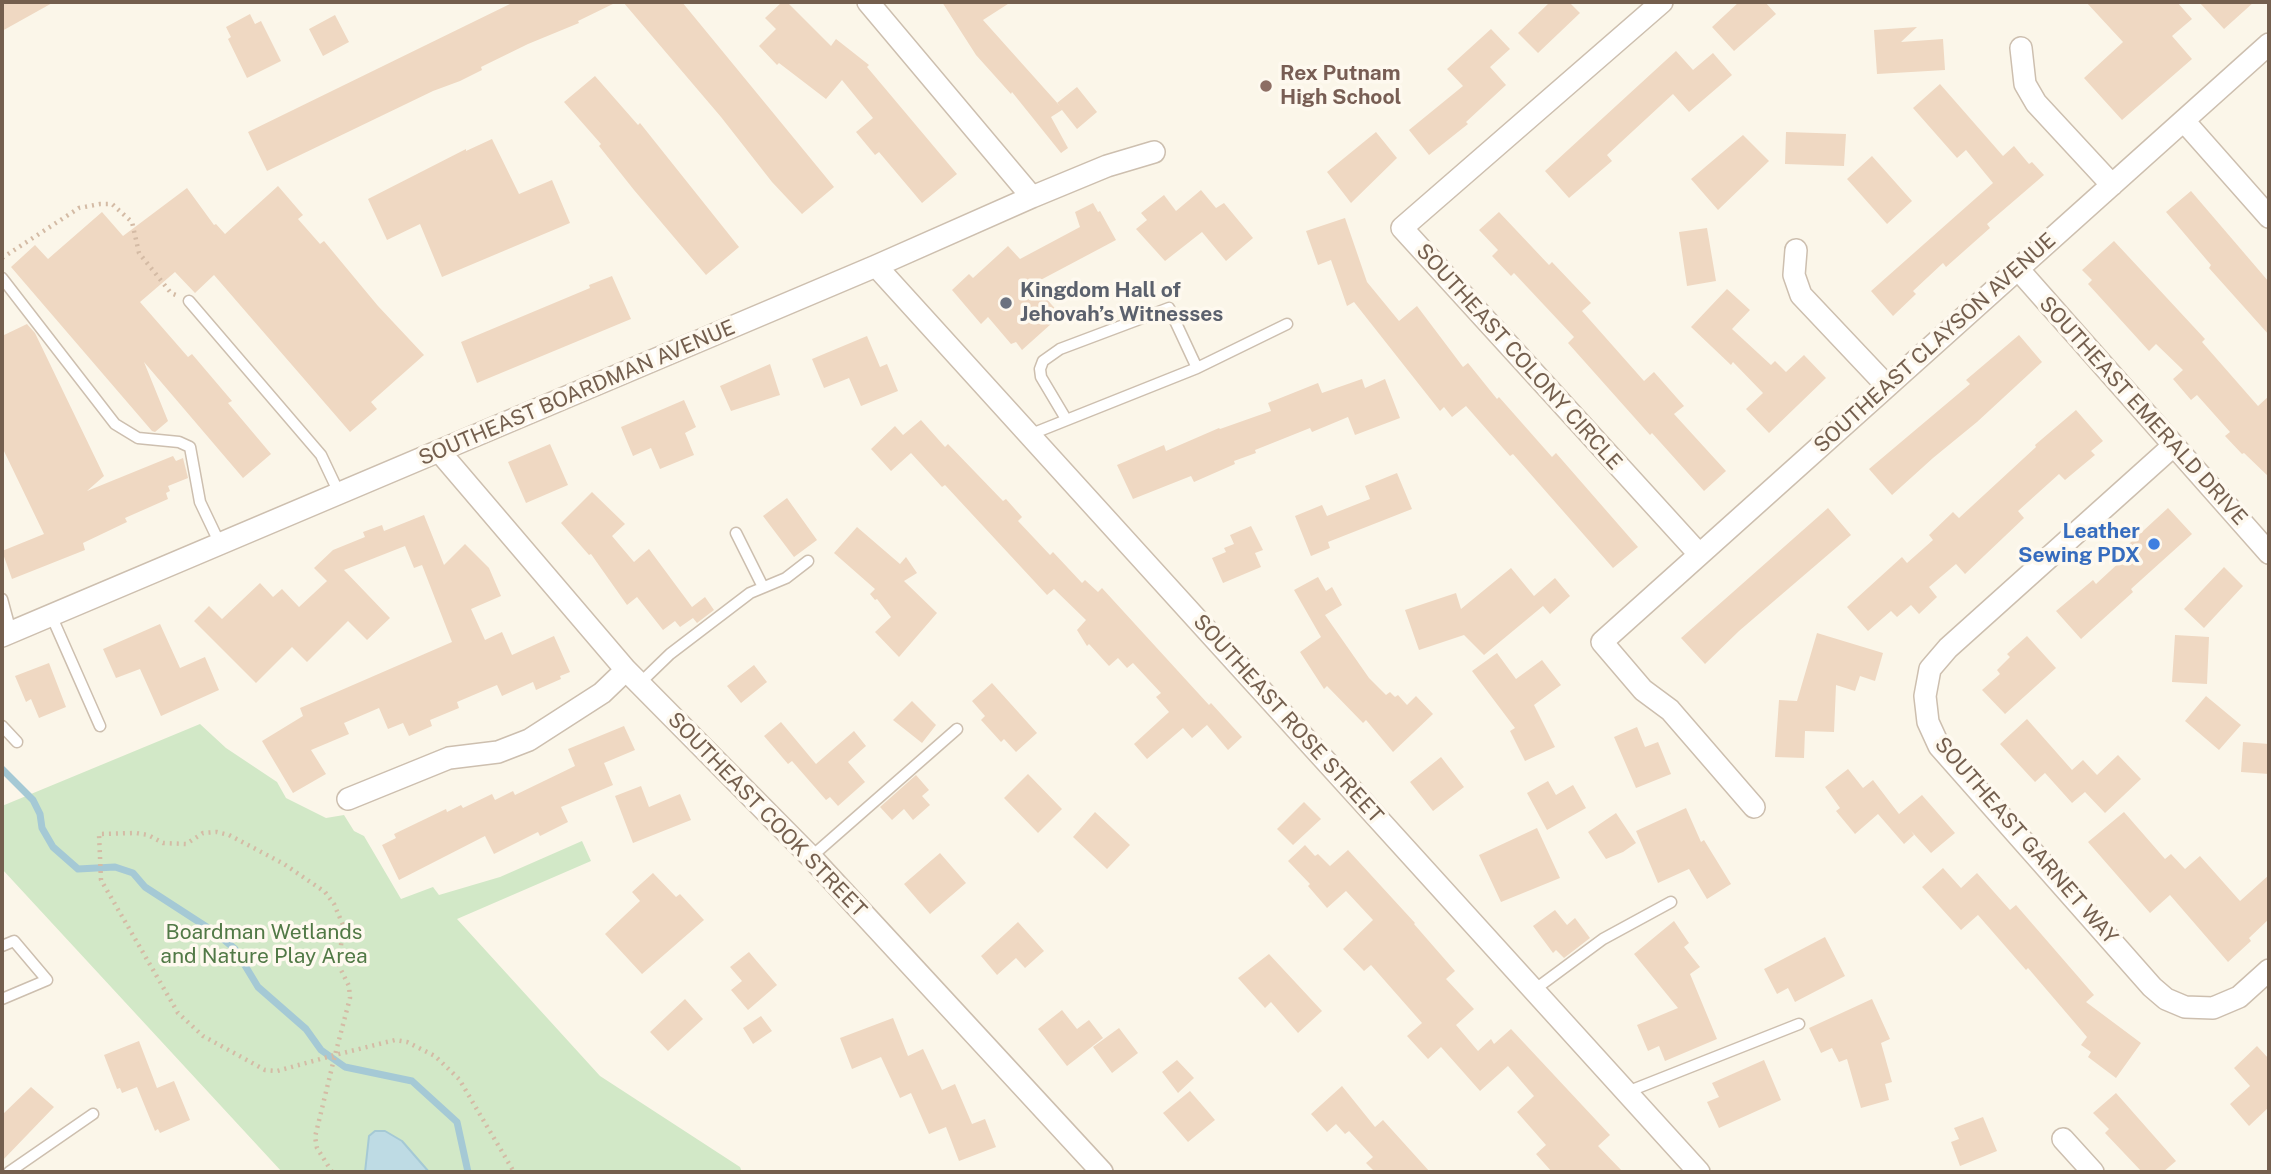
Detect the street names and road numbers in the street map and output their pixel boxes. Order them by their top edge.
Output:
street label: SOUTHEAST CLAYSON AVENUE [1809,228,2061,458]
street label: SOUTHEAST COLONY CIRCLE [1411,239,1627,475]
street label: SOUTHEAST EMERALD DRIVE [2034,292,2252,530]
street label: SOUTHEAST BOARDMAN AVENUE [415,315,739,471]
street label: SOUTHEAST ROSE STREET [1188,610,1388,828]
street label: SOUTHEAST COOK STREET [662,707,872,923]
street label: SOUTHEAST GARNET WAY [1929,732,2123,950]

